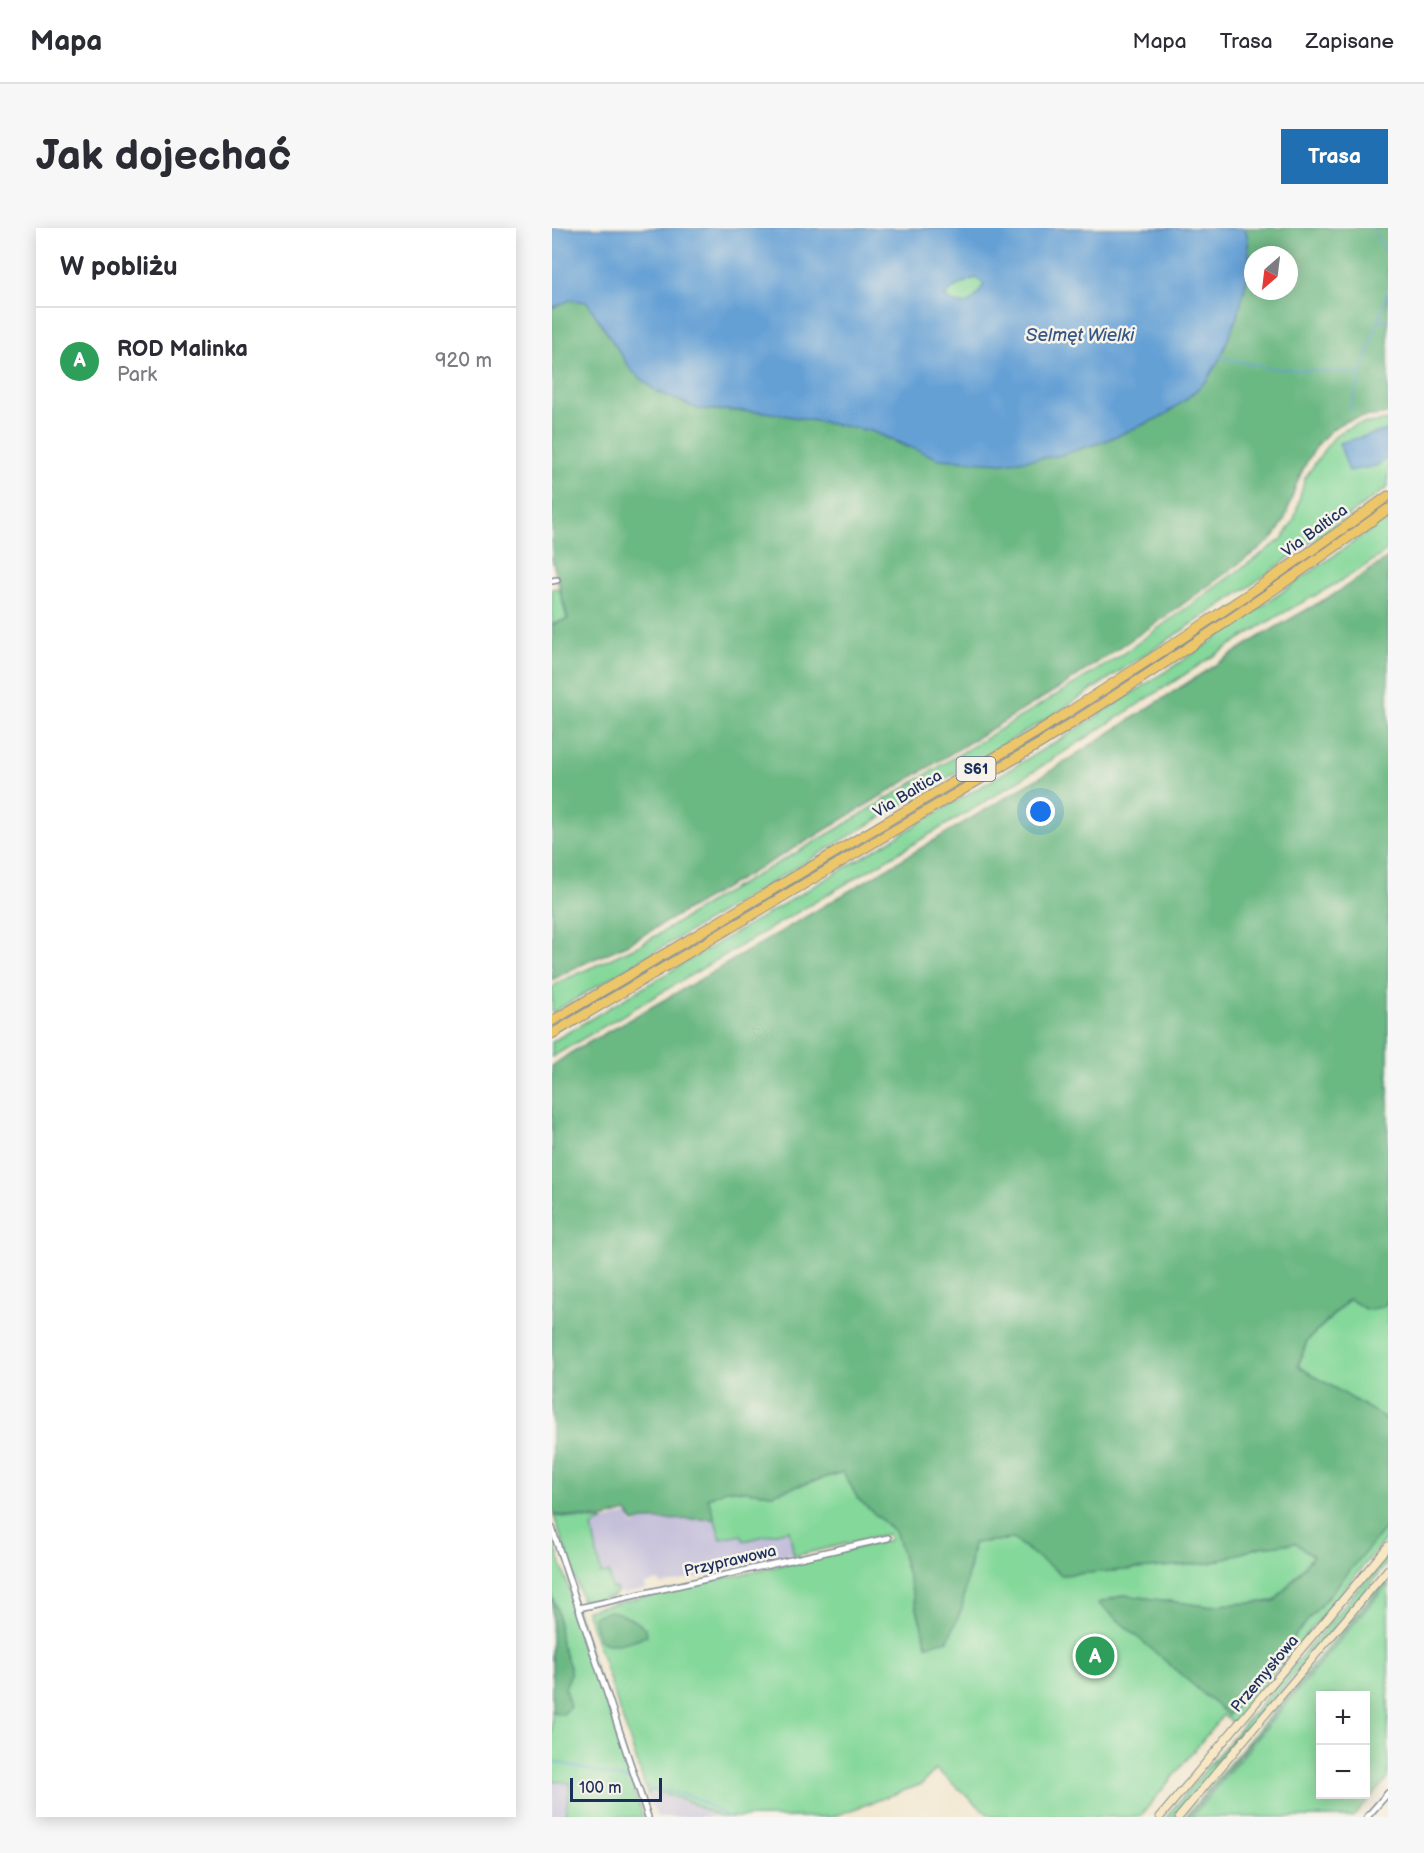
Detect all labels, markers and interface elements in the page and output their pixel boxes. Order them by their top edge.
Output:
text: Mapa [30,25,102,58]
text: Mapa [1133,29,1187,54]
text: Trasa [1220,29,1273,54]
text: Zapisane [1306,29,1394,54]
button: Trasa [1281,129,1388,184]
text: Jak dojechać [36,131,291,182]
north arrow [1244,246,1298,300]
text: W pobliżu [60,252,178,283]
water label: Selmęt Wielki [1026,325,1135,346]
text: ROD Malinka [117,336,248,363]
text: A [73,349,86,373]
text: 920 m [435,349,492,373]
text: Park [117,363,157,387]
street label: Via Baltica [1278,501,1352,561]
road number: S61 [956,757,996,781]
street label: Via Baltica [870,766,946,822]
your location [1026,797,1055,826]
street label: Przyprawowa [682,1542,778,1581]
street label: Przemysłowa [1227,1632,1303,1716]
pin: A [1076,1634,1114,1678]
map controls [1316,1691,1370,1799]
button: + [1316,1691,1370,1745]
button: − [1316,1745,1370,1799]
scale bar [570,1775,662,1802]
text: 100 m [579,1779,622,1798]

